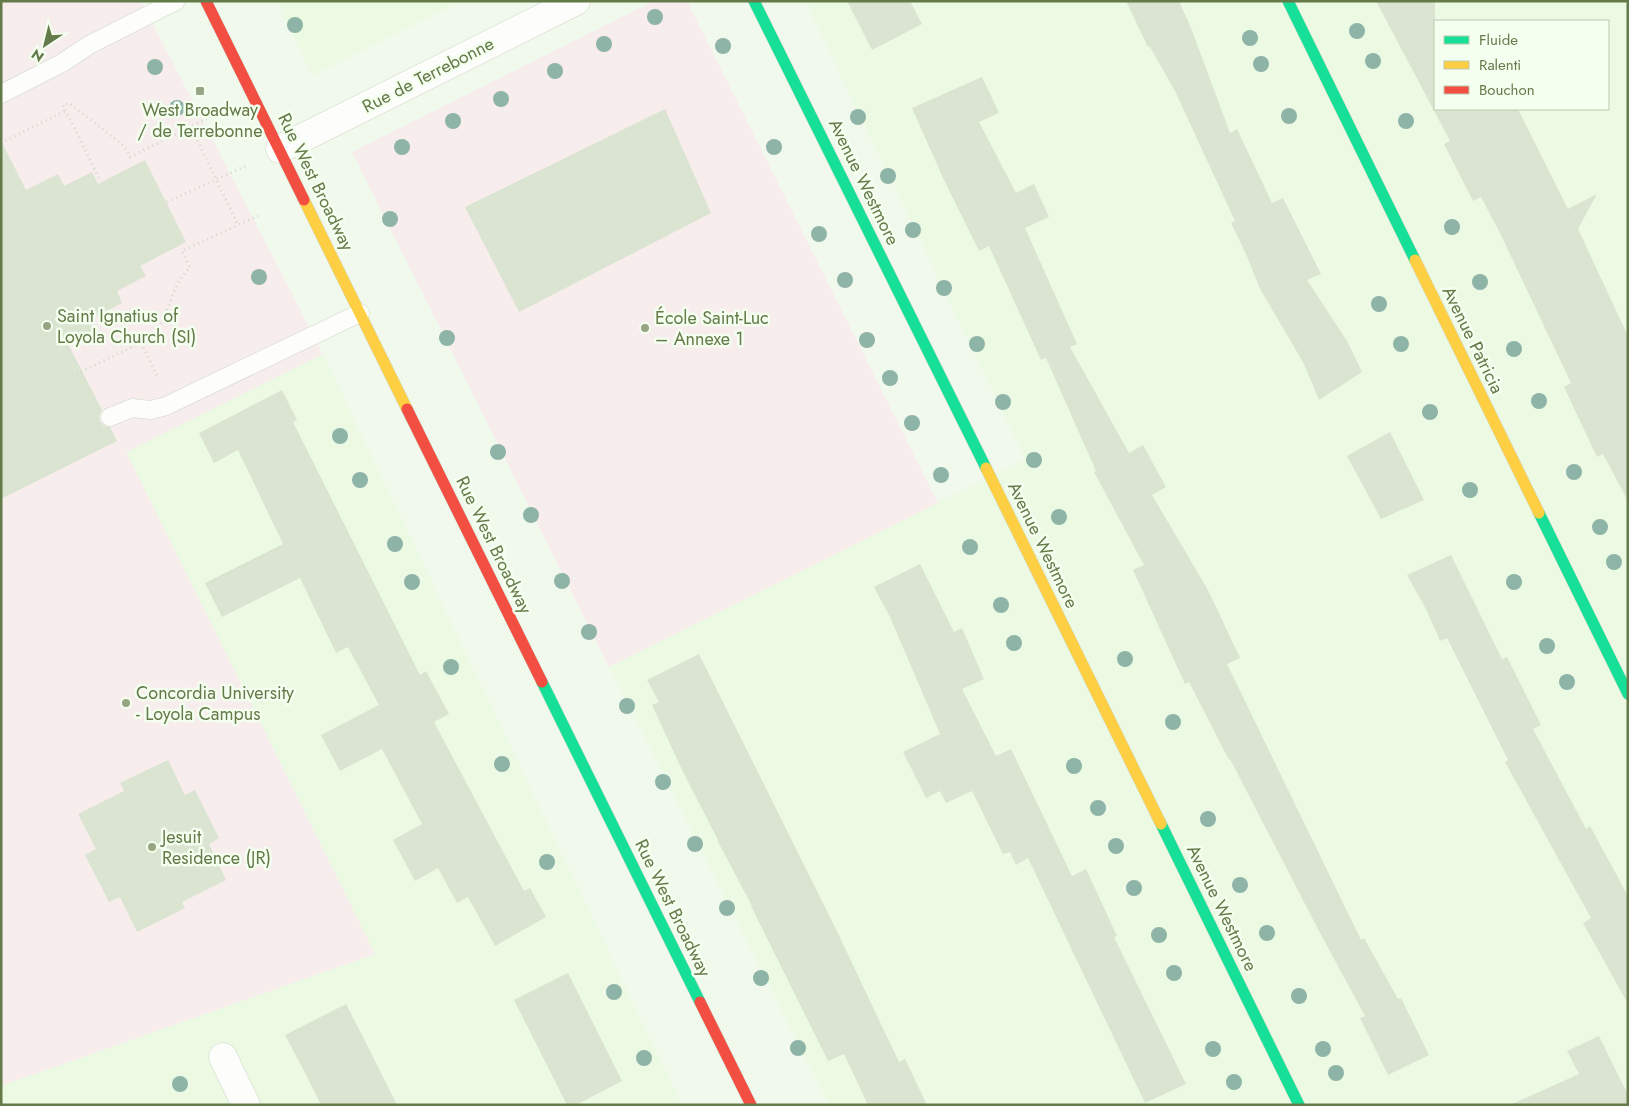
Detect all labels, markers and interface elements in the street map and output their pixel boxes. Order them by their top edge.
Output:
north arrow [20,20,70,70]
legend [1434,20,1609,110]
text: Fluide [1479,29,1518,51]
street label: Rue de Terrebonne [358,31,498,119]
text: N [27,44,48,67]
text: Ralenti [1479,54,1521,76]
text: Bouchon [1479,79,1535,101]
marker: West Broadway / de Terrebonne [194,85,206,97]
place label: West Broadway / de Terrebonne [137,97,263,144]
street label: Rue West Broadway [271,109,361,255]
street label: Avenue Westmore [822,114,906,250]
street label: Avenue Patricia [1436,282,1510,398]
place label: Saint Ignatius of Loyola Church (SI) [57,303,196,350]
place label: École Saint-Luc – Annexe 1 [655,305,769,352]
marker: Saint Ignatius of Loyola Church (SI) [41,320,53,332]
marker: École Saint-Luc – Annexe 1 [639,322,651,334]
street label: Rue West Broadway [449,472,539,618]
street label: Avenue Westmore [1001,477,1085,613]
place label: Concordia University - Loyola Campus [136,680,294,727]
marker: Concordia University - Loyola Campus [120,697,132,709]
place label: Jesuit Residence (JR) [160,824,271,871]
street label: Rue West Broadway [628,835,718,981]
street label: Avenue Westmore [1180,840,1264,976]
marker: Jesuit Residence (JR) [146,841,158,853]

